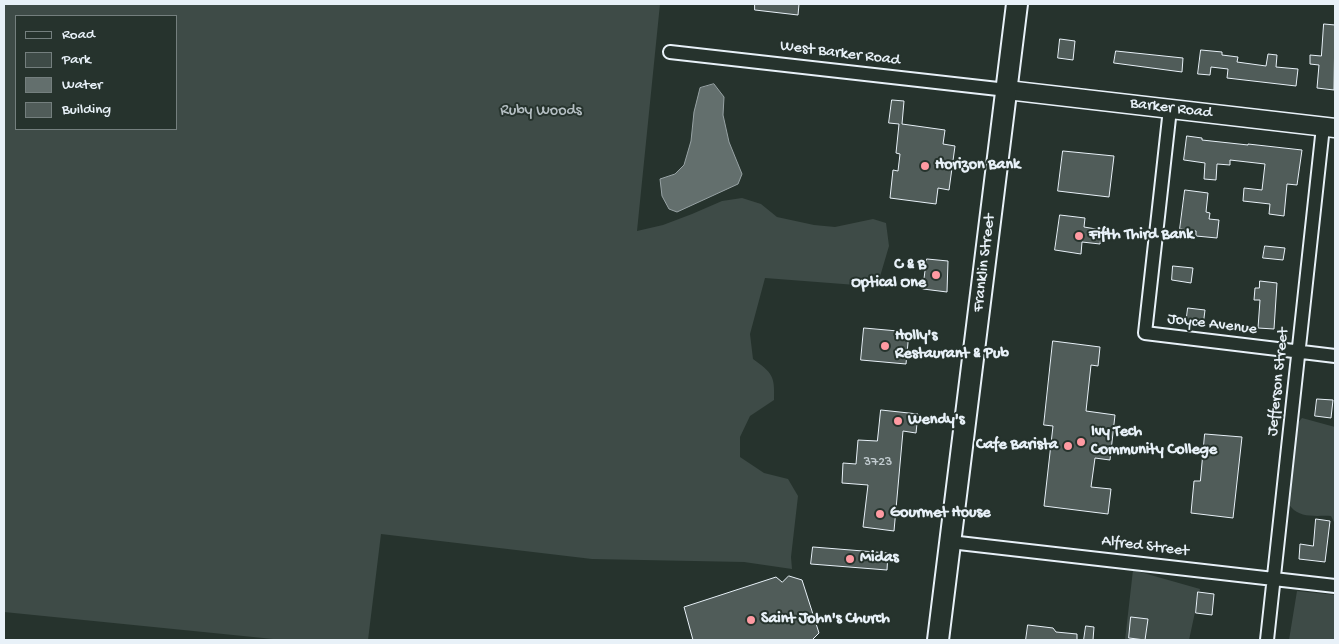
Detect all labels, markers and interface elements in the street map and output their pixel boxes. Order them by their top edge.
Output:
legend [15,15,178,130]
text: Road [62,26,95,44]
street label: West Barker Road [779,37,901,71]
text: Park [62,51,91,69]
text: Water [62,76,102,94]
street label: Barker Road [1129,94,1213,124]
text: Building [62,101,111,119]
park label: Ruby Woods [500,102,582,122]
place label: Horizon Bank [935,156,1020,176]
marker: Horizon Bank [919,160,931,172]
street label: Franklin Street [969,213,1001,313]
place label: Fifth Third Bank [1089,226,1193,246]
marker: Fifth Third Bank [1073,230,1085,242]
place label: C & B Optical One [851,256,926,294]
marker: C & B Optical One [930,269,942,281]
street label: Joyce Avenue [1166,310,1258,340]
place label: Holly's Restaurant & Pub [895,327,1009,365]
street label: Jefferson Street [1264,327,1294,437]
marker: Holly's Restaurant & Pub [879,340,891,352]
place label: Wendy's [908,411,965,431]
marker: Wendy's [892,415,904,427]
place label: Ivy Tech Community College [1091,423,1217,461]
place label: Cafe Barista [976,436,1058,456]
marker: Ivy Tech Community College [1075,436,1087,448]
marker: Cafe Barista [1062,440,1074,452]
house number: 3723 [864,455,892,471]
place label: Gourmet House [890,504,991,524]
marker: Gourmet House [874,508,886,520]
street label: Alfred Street [1100,532,1190,562]
place label: Midas [860,549,899,569]
marker: Midas [844,553,856,565]
place label: Saint John's Church [761,610,890,630]
marker: Saint John's Church [745,614,757,626]

